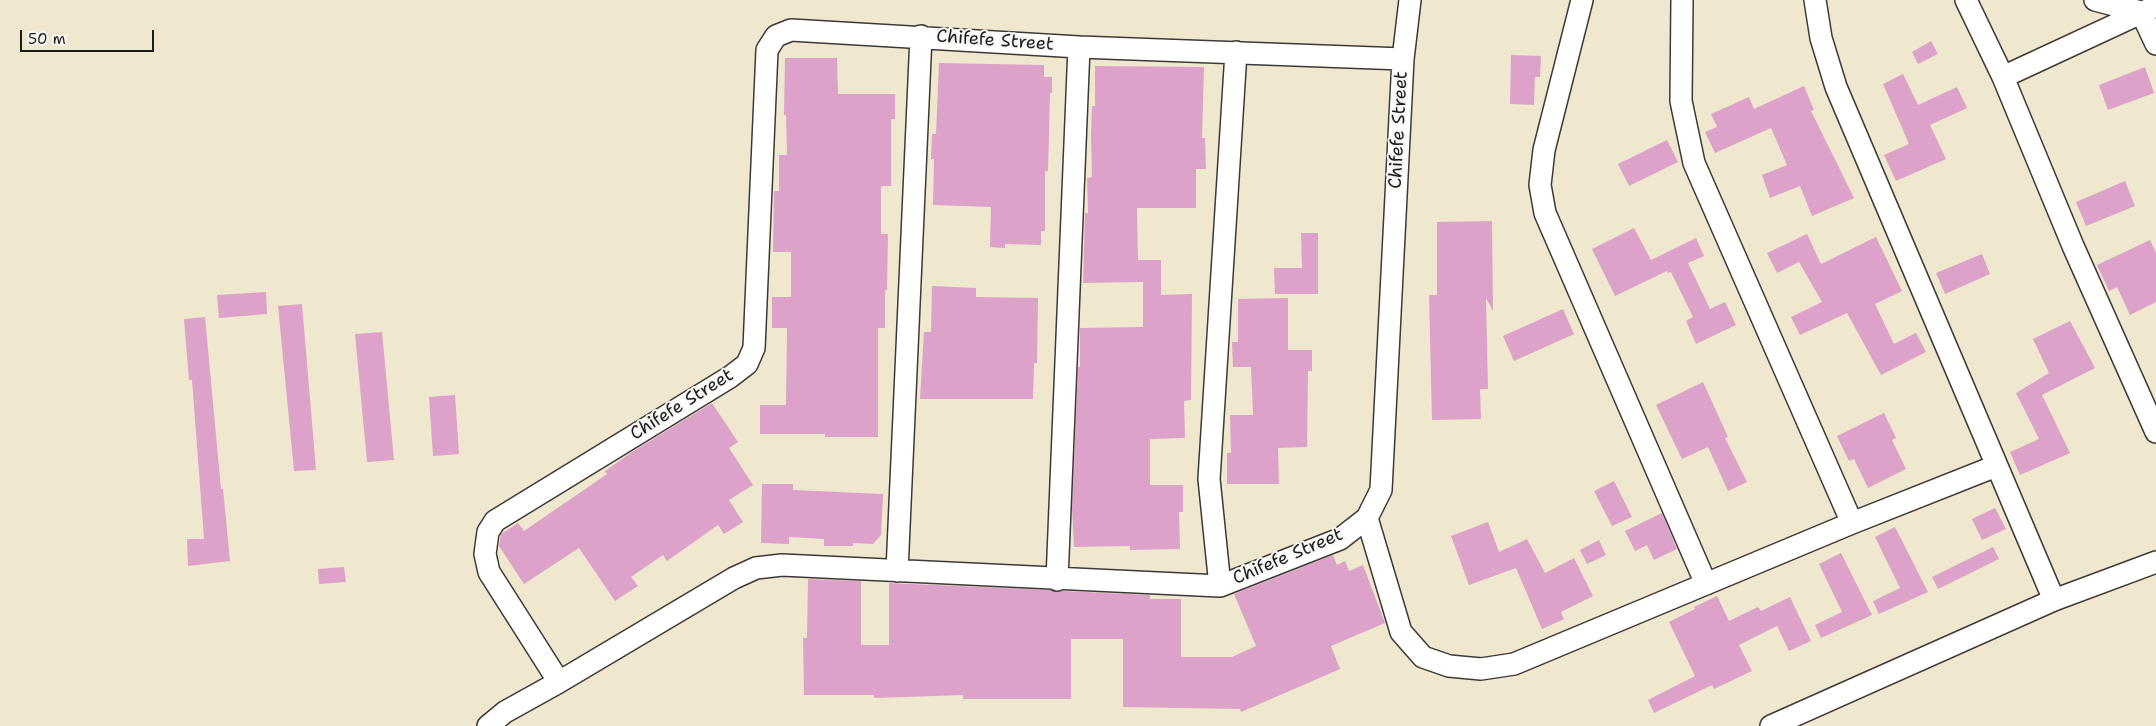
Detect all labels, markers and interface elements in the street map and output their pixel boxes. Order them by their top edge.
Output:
scale bar [22,20,156,52]
street label: Chifefe Street [936,26,1054,56]
text: 50 m [28,29,66,49]
street label: Chifefe Street [1385,71,1413,189]
street label: Chifefe Street [626,365,738,445]
street label: Chifefe Street [1230,524,1346,590]

